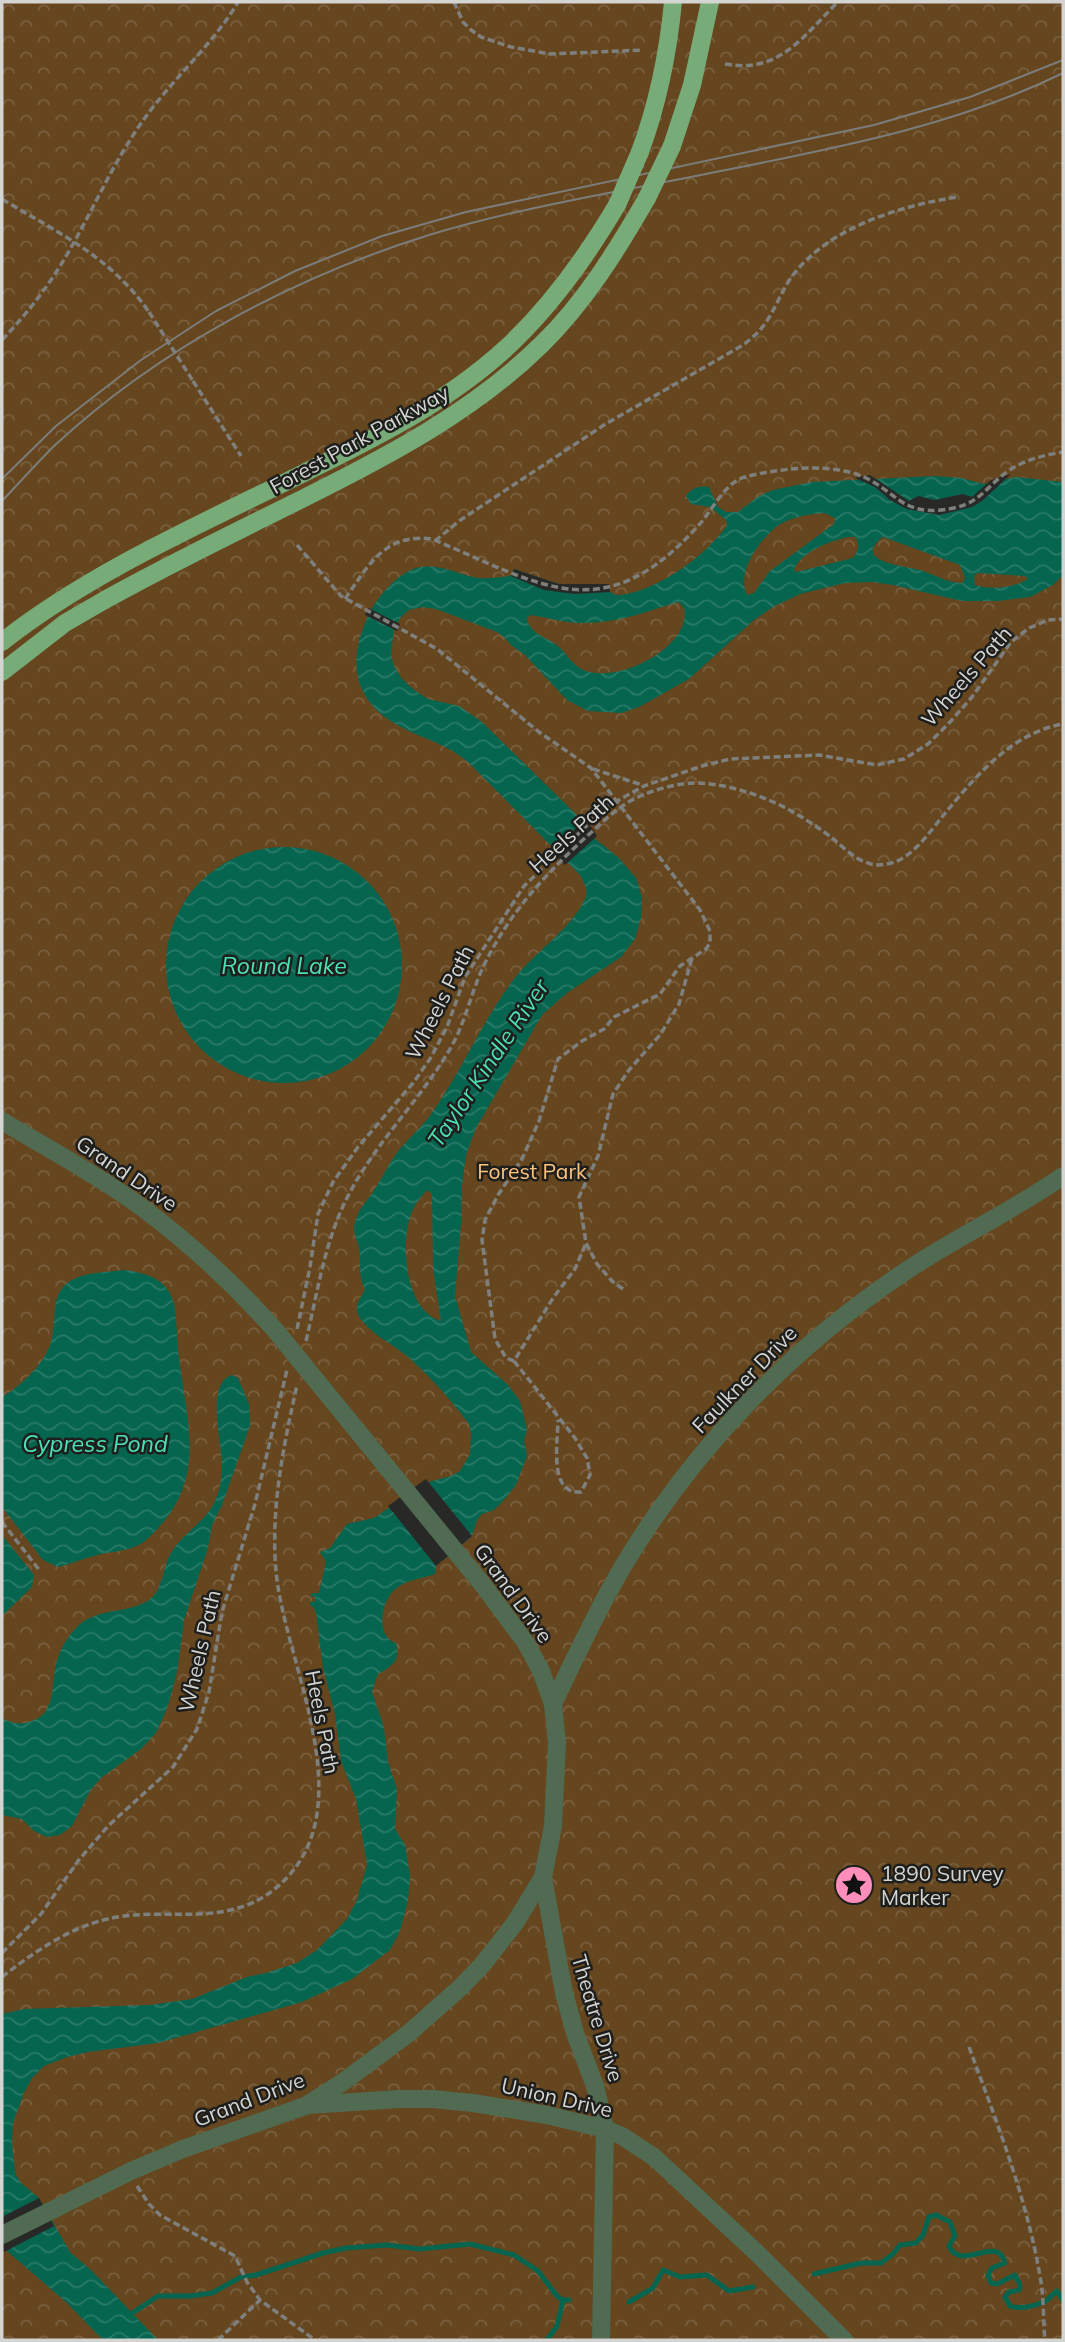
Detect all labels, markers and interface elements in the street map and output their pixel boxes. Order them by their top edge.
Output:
street label: Forest Park Parkway [265,379,453,499]
street label: Wheels Path [915,620,1017,732]
street label: Heels Path [523,788,619,878]
street label: Wheels Path [399,940,479,1064]
water label: Round Lake [221,951,347,980]
water label: Taylor Kindle River [421,972,556,1153]
street label: Grand Drive [71,1130,183,1216]
park label: Forest Park [477,1158,587,1184]
street label: Faulkner Drive [686,1320,802,1438]
water label: Cypress Pond [22,1429,168,1458]
street label: Grand Drive [469,1538,559,1648]
street label: Wheels Path [172,1587,226,1715]
street label: Heels Path [300,1668,346,1776]
place label: 1890 Survey Marker [881,1860,1004,1910]
place icon: 1890 Survey Marker [833,1864,875,1906]
street label: Theatre Drive [566,1951,630,2085]
street label: Grand Drive [190,2066,308,2132]
street label: Union Drive [499,2072,615,2122]

